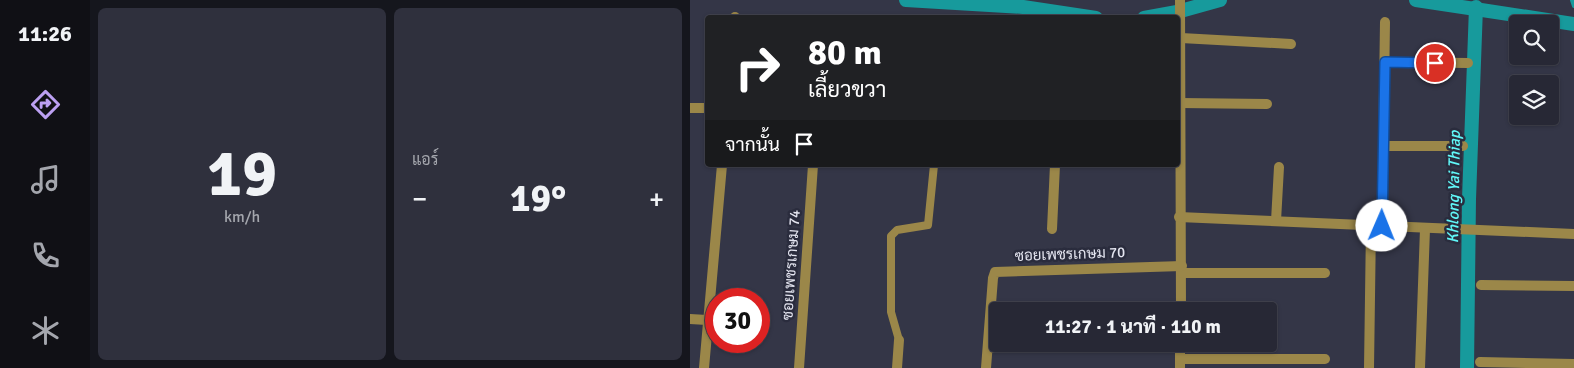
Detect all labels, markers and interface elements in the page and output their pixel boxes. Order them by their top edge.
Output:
map controls [1509,15,1559,125]
button: search [1509,15,1559,65]
text: 11:26 [18,20,72,47]
text: 80 m [808,31,882,74]
icon: right [725,35,790,100]
pin [1414,42,1456,84]
icon: arrive [1421,49,1449,77]
button: layers [1509,75,1559,125]
text: เลี้ยวขวา [808,76,886,103]
icon: directions [28,87,63,122]
water label: Khlong Yai Thiap [1443,129,1465,243]
icon: arrive [790,130,818,158]
text: จากนั้น [725,133,780,157]
text: 19 [207,134,277,214]
text: แอร์ [412,150,438,170]
icon: music [28,162,63,197]
text: 19° [510,175,566,222]
text: − [412,182,427,216]
text: + [649,182,664,216]
position arrow [1355,199,1407,251]
text: km/h [224,207,260,227]
street label: ซอยเพชรเกษม 74 [778,209,804,321]
icon: phone [28,238,63,273]
street label: ซอยเพชรเกษม 70 [1014,243,1126,265]
speed limit sign: 30 [705,288,770,353]
icon: climate [28,313,63,348]
text: 11:27 · 1 นาที · 110 m [1045,315,1221,339]

